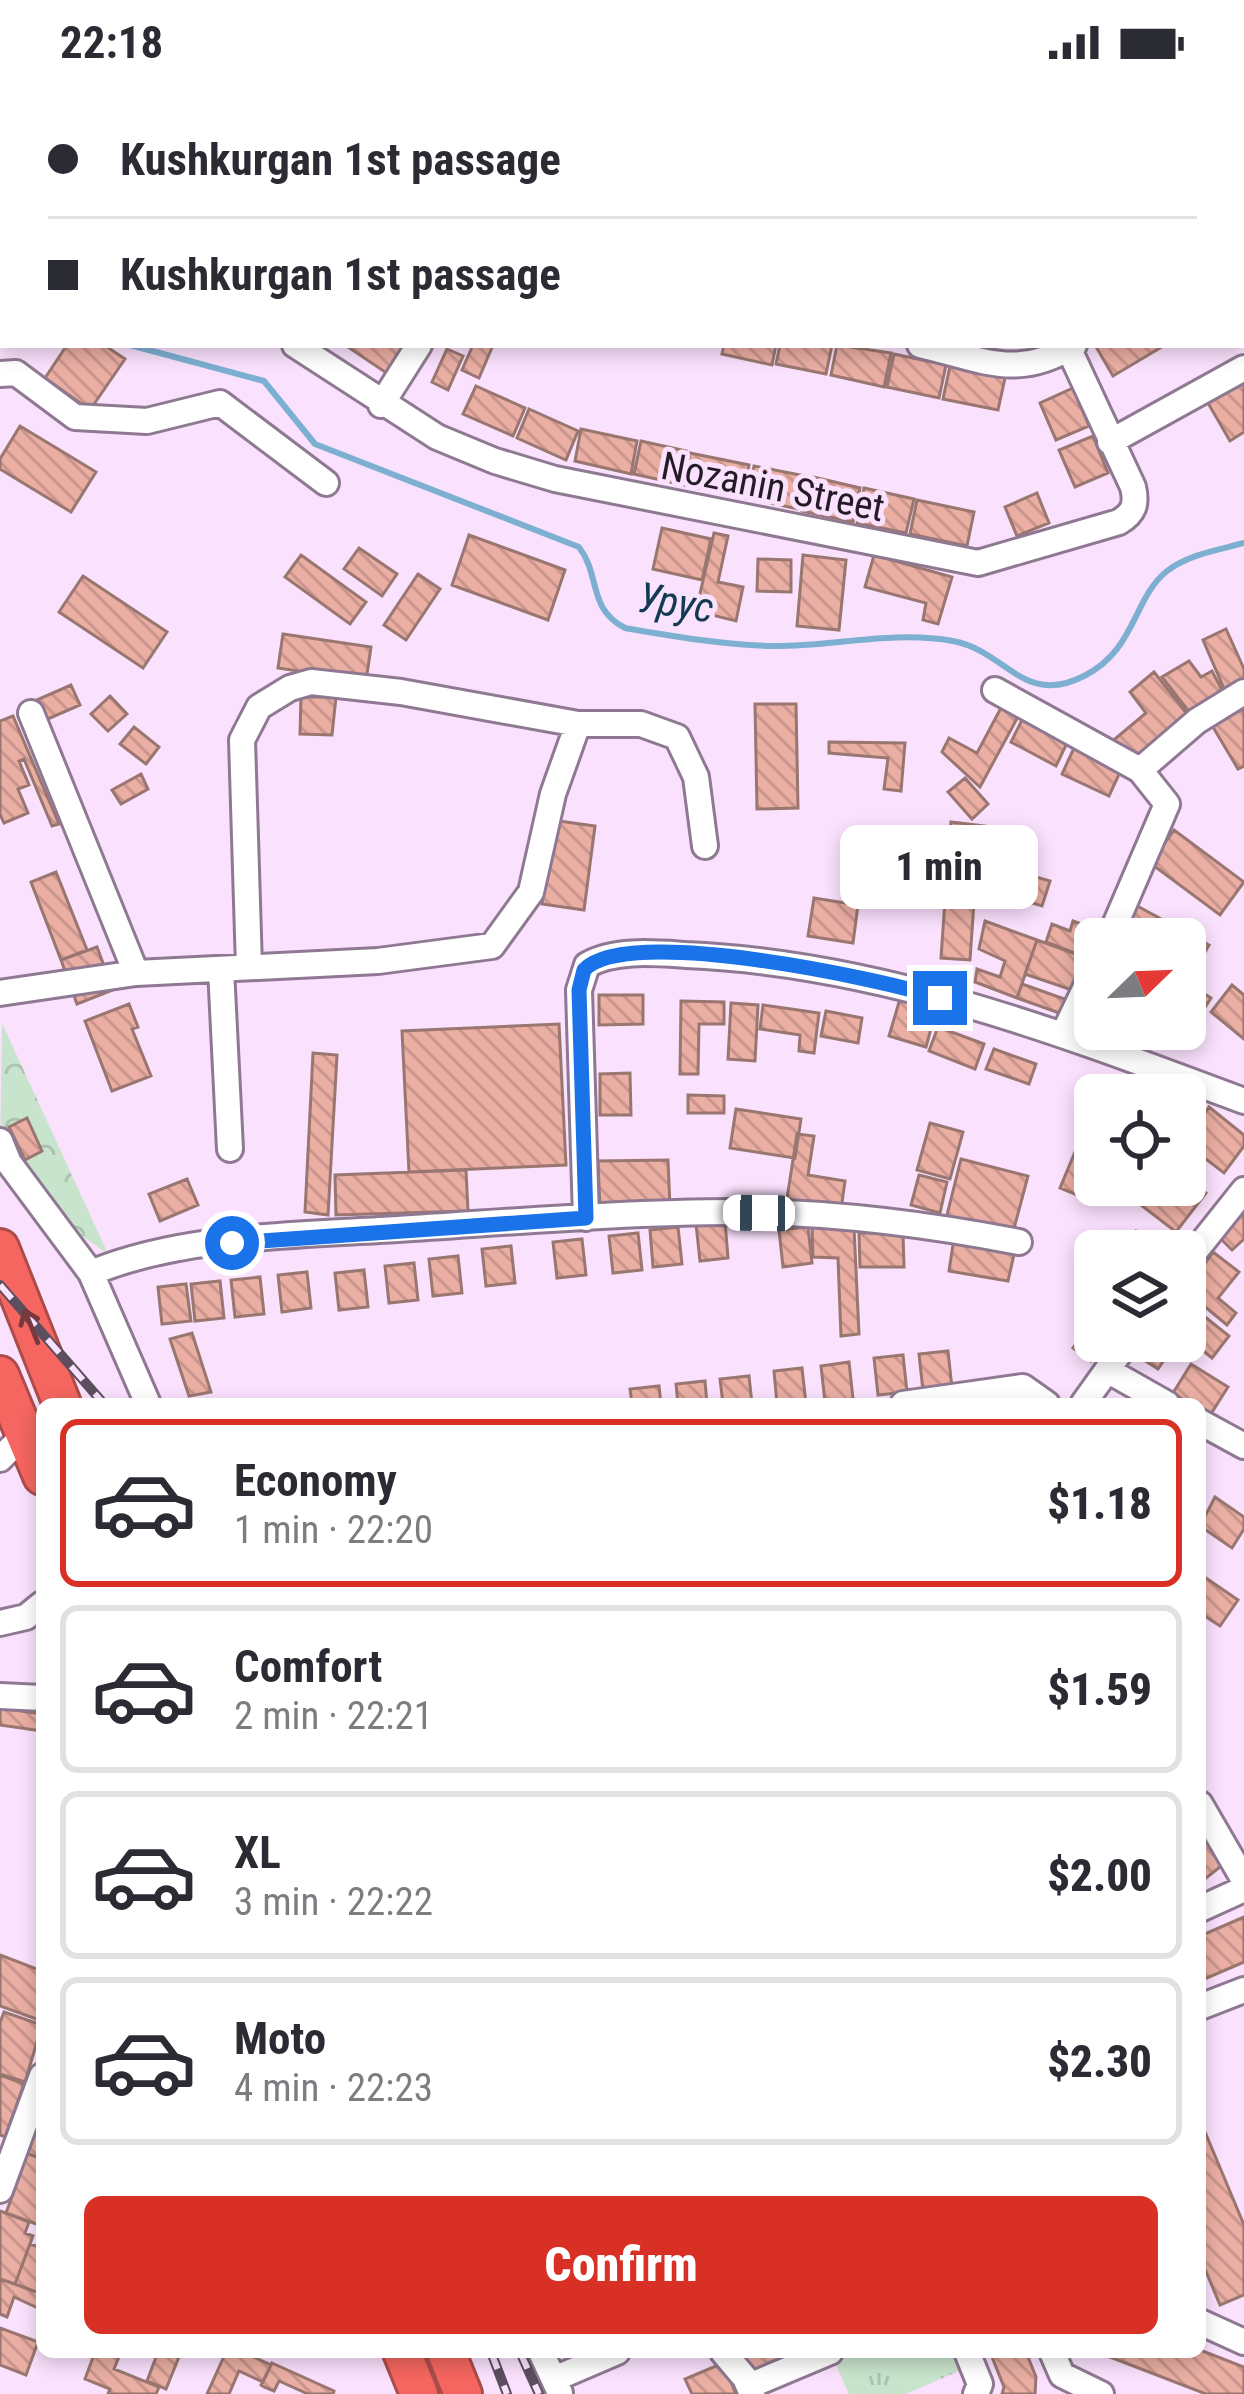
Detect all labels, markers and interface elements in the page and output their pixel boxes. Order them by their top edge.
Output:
text: 22:18 [60,16,163,69]
text: Kushkurgan 1st passage [120,133,561,186]
text: Kushkurgan 1st passage [120,248,561,301]
street label: Nozanin Street [657,443,888,531]
water label: Урус [635,572,717,633]
callout: 1 min [841,824,1039,908]
text: 1 min [896,844,982,890]
north arrow [1074,918,1206,1050]
map controls [1074,918,1206,1362]
route end [913,971,967,1025]
button: locate [1074,1074,1206,1206]
car [723,1194,795,1232]
route start [205,1216,259,1270]
button: layers [1074,1230,1206,1362]
one-way arrow [19,1308,40,1345]
icon: car [90,1449,198,1557]
text: Economy [234,1454,397,1507]
text: $1.18 [1047,1477,1152,1530]
text: 1 min · 22:20 [234,1507,433,1553]
icon: car [90,1635,198,1743]
text: Comfort [234,1640,382,1693]
text: $1.59 [1047,1663,1152,1716]
text: 2 min · 22:21 [234,1693,433,1739]
icon: car [90,1821,198,1929]
text: XL [234,1826,281,1879]
text: $2.00 [1047,1849,1152,1902]
text: 3 min · 22:22 [234,1879,433,1925]
icon: car [90,2007,198,2115]
text: Moto [234,2012,326,2065]
text: $2.30 [1047,2035,1152,2088]
text: 4 min · 22:23 [234,2065,433,2111]
button: Confirm [84,2196,1158,2334]

